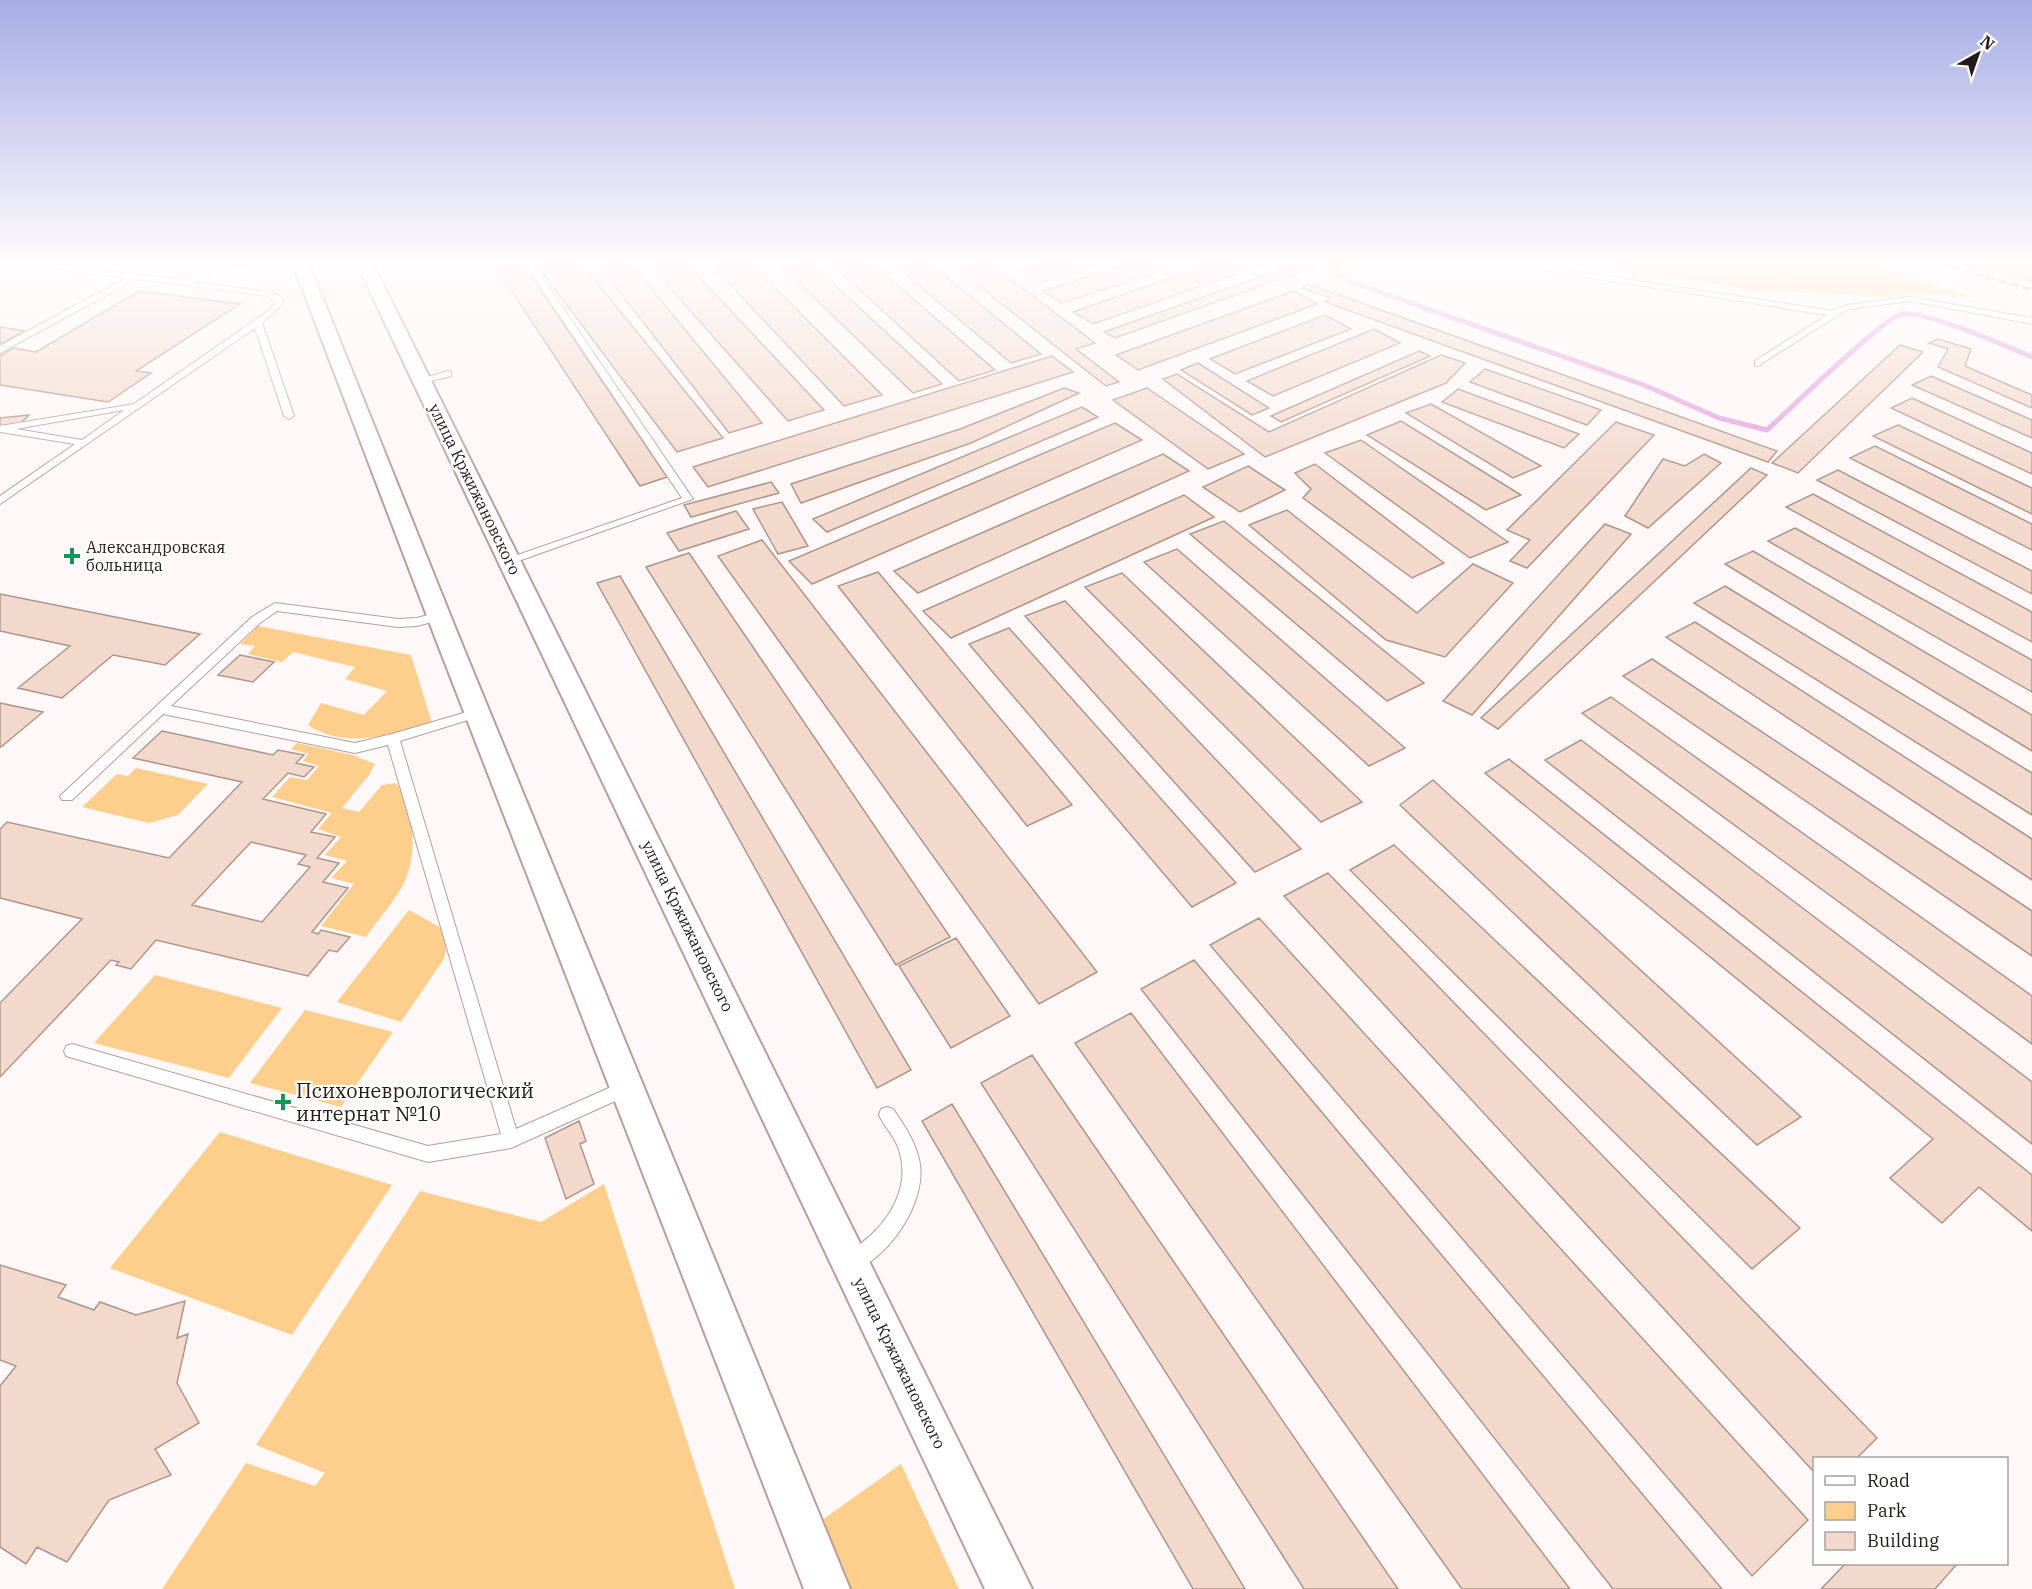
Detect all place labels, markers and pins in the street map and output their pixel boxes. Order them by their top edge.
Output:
place label: Александровская больница [86,537,225,575]
marker: Александровская больница [63,547,81,565]
place label: Психоневрологический интернат №10 [296,1077,534,1127]
marker: Психоневрологический интернат №10 [274,1093,292,1111]

